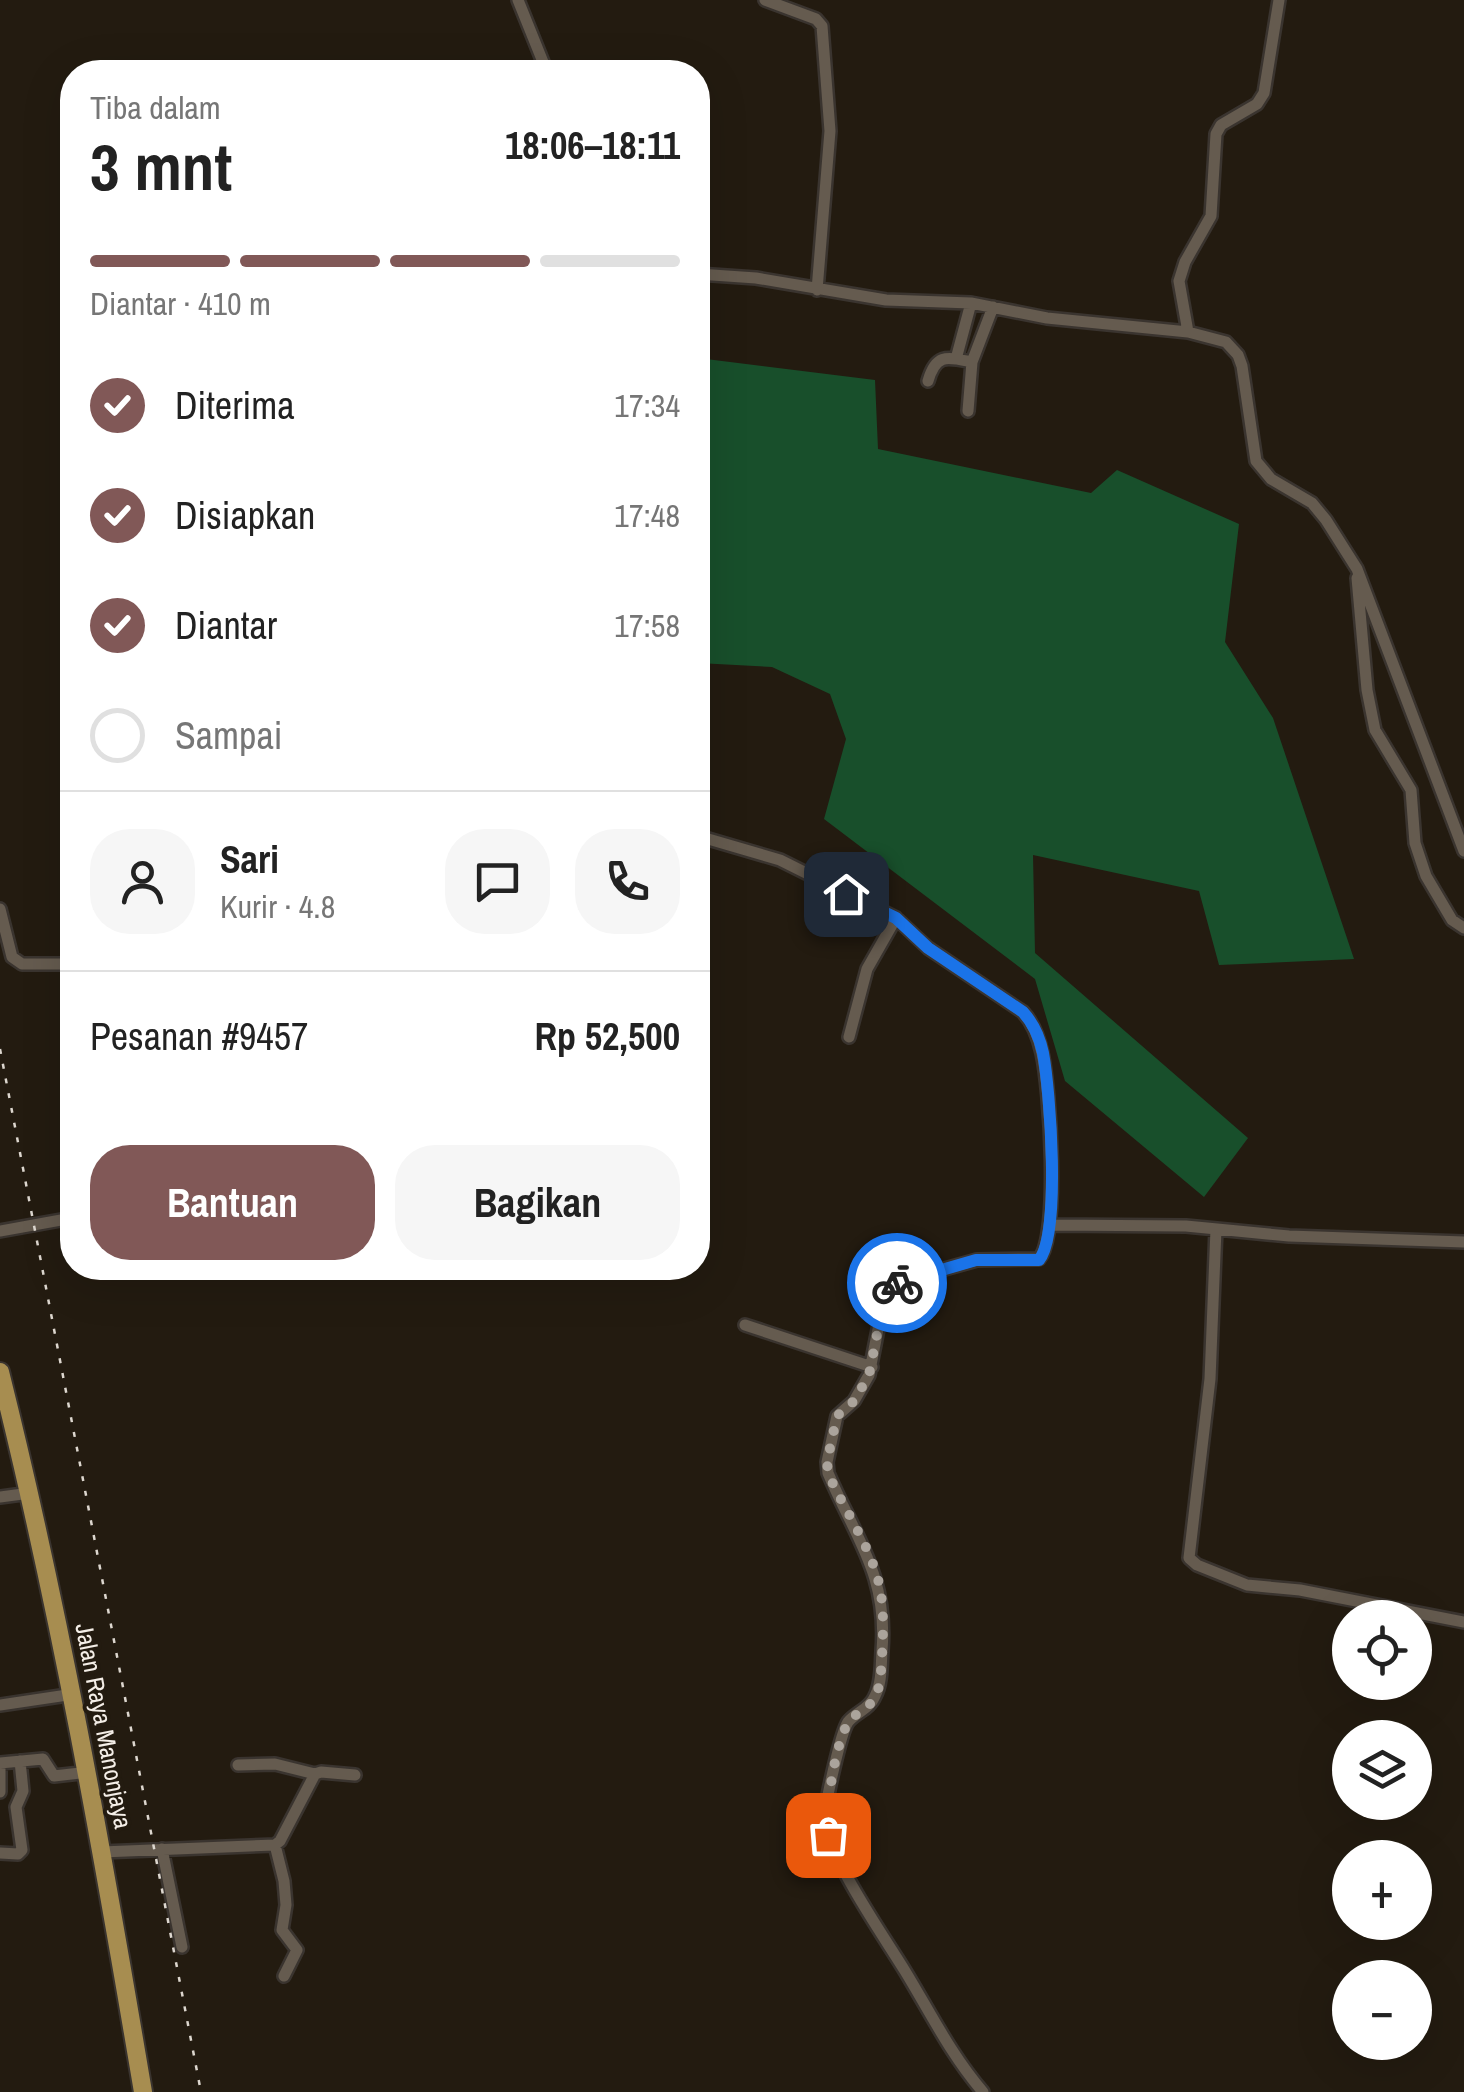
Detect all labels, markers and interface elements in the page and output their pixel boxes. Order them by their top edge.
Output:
text: Tiba dalam [90,86,221,129]
text: 18:06–18:11 [505,120,680,171]
text: 3 mnt [90,123,232,210]
text: Diantar · 410 m [90,282,271,325]
icon: check [90,378,145,433]
text: Diterima [175,380,294,431]
text: 17:34 [614,384,680,427]
icon: check [90,488,145,543]
text: Disiapkan [175,490,315,541]
text: 17:48 [614,494,680,537]
icon: check [90,598,145,653]
text: Diantar [175,600,277,651]
text: 17:58 [614,604,680,647]
text: Sampai [175,710,282,761]
button: person [90,829,195,934]
button: chat [445,829,550,934]
button: phone [575,829,680,934]
text: Sari [220,834,279,885]
pin [804,852,889,937]
icon: home [819,867,874,922]
text: Kurir · 4.8 [220,885,335,928]
text: Pesanan #9457 [90,1011,308,1062]
text: Rp 52,500 [534,1011,680,1062]
button: Bantuan [90,1145,375,1260]
button: Bagikan [395,1145,680,1260]
courier [847,1233,947,1333]
icon: bike [870,1256,925,1311]
map controls [1332,1600,1432,2060]
button: locate [1332,1600,1432,1700]
street label: Jalan Raya Manonjaya [67,1620,141,1832]
button: layers [1332,1720,1432,1820]
pin [786,1793,871,1878]
icon: bag [801,1808,856,1863]
button: + [1332,1840,1432,1940]
button: − [1332,1960,1432,2060]

